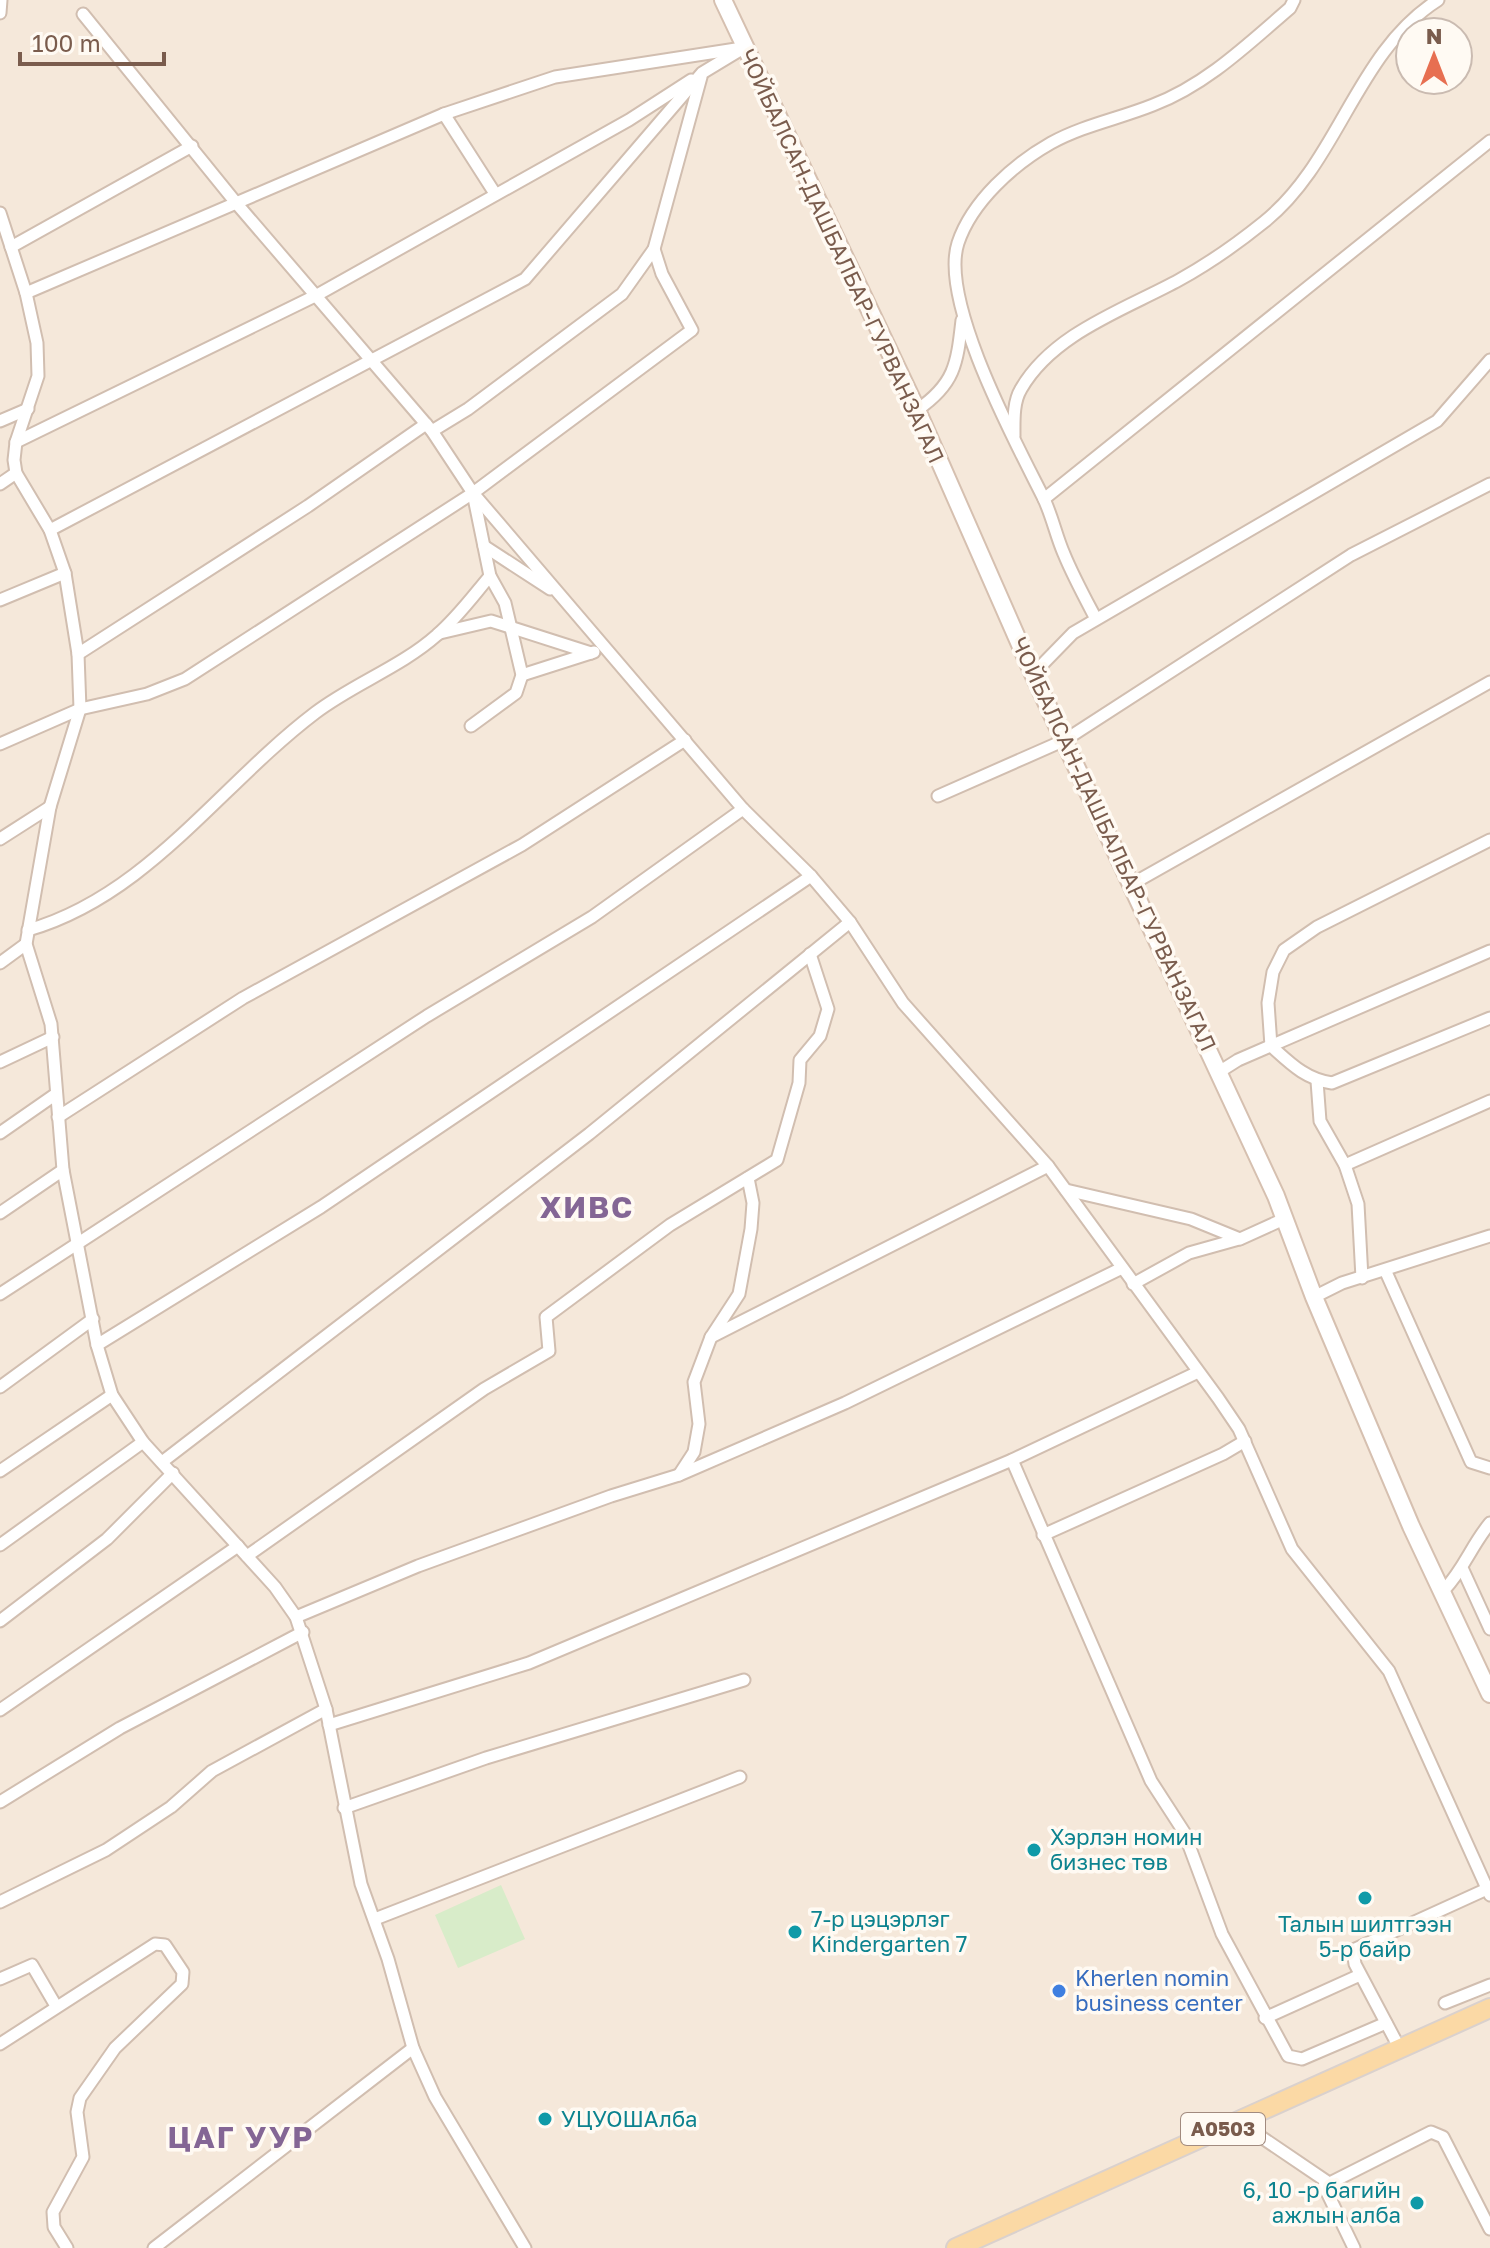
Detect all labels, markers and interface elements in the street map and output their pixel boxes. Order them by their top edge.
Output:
scale bar [20,16,164,66]
north arrow [1394,16,1474,96]
text: N [1426,22,1442,49]
text: 100 m [32,28,101,57]
street label: ЧОЙБАЛСАН-ДАШБАЛБАР-ГУРВАНЗАГАЛ [734,44,951,467]
street label: ЧОЙБАЛСАН-ДАШБАЛБАР-ГУРВАНЗАГАЛ [1006,632,1223,1055]
district label: ХИВС [540,1189,634,1225]
place label: Хэрлэн номин бизнес төв [1050,1823,1202,1875]
marker: Хэрлэн номин бизнес төв [1025,1841,1043,1859]
marker: Талын шилтгээн 5-р байр [1356,1889,1374,1907]
place label: 7-р цэцэрлэг Kindergarten 7 [811,1905,968,1957]
place label: Талын шилтгээн 5-р байр [1278,1910,1452,1962]
marker: 7-р цэцэрлэг Kindergarten 7 [786,1923,804,1941]
place label: Kherlen nomin business center [1075,1964,1243,2016]
marker: Kherlen nomin business center [1050,1982,1068,2000]
place label: УЦУОШАлба [561,2105,697,2132]
marker: УЦУОШАлба [536,2110,554,2128]
road number: A0503 [1181,2113,1265,2145]
district label: ЦАГ УУР [168,2119,314,2155]
place label: 6, 10 -р багийн ажлын алба [1242,2176,1401,2228]
marker: 6, 10 -р багийн ажлын алба [1408,2194,1426,2212]

